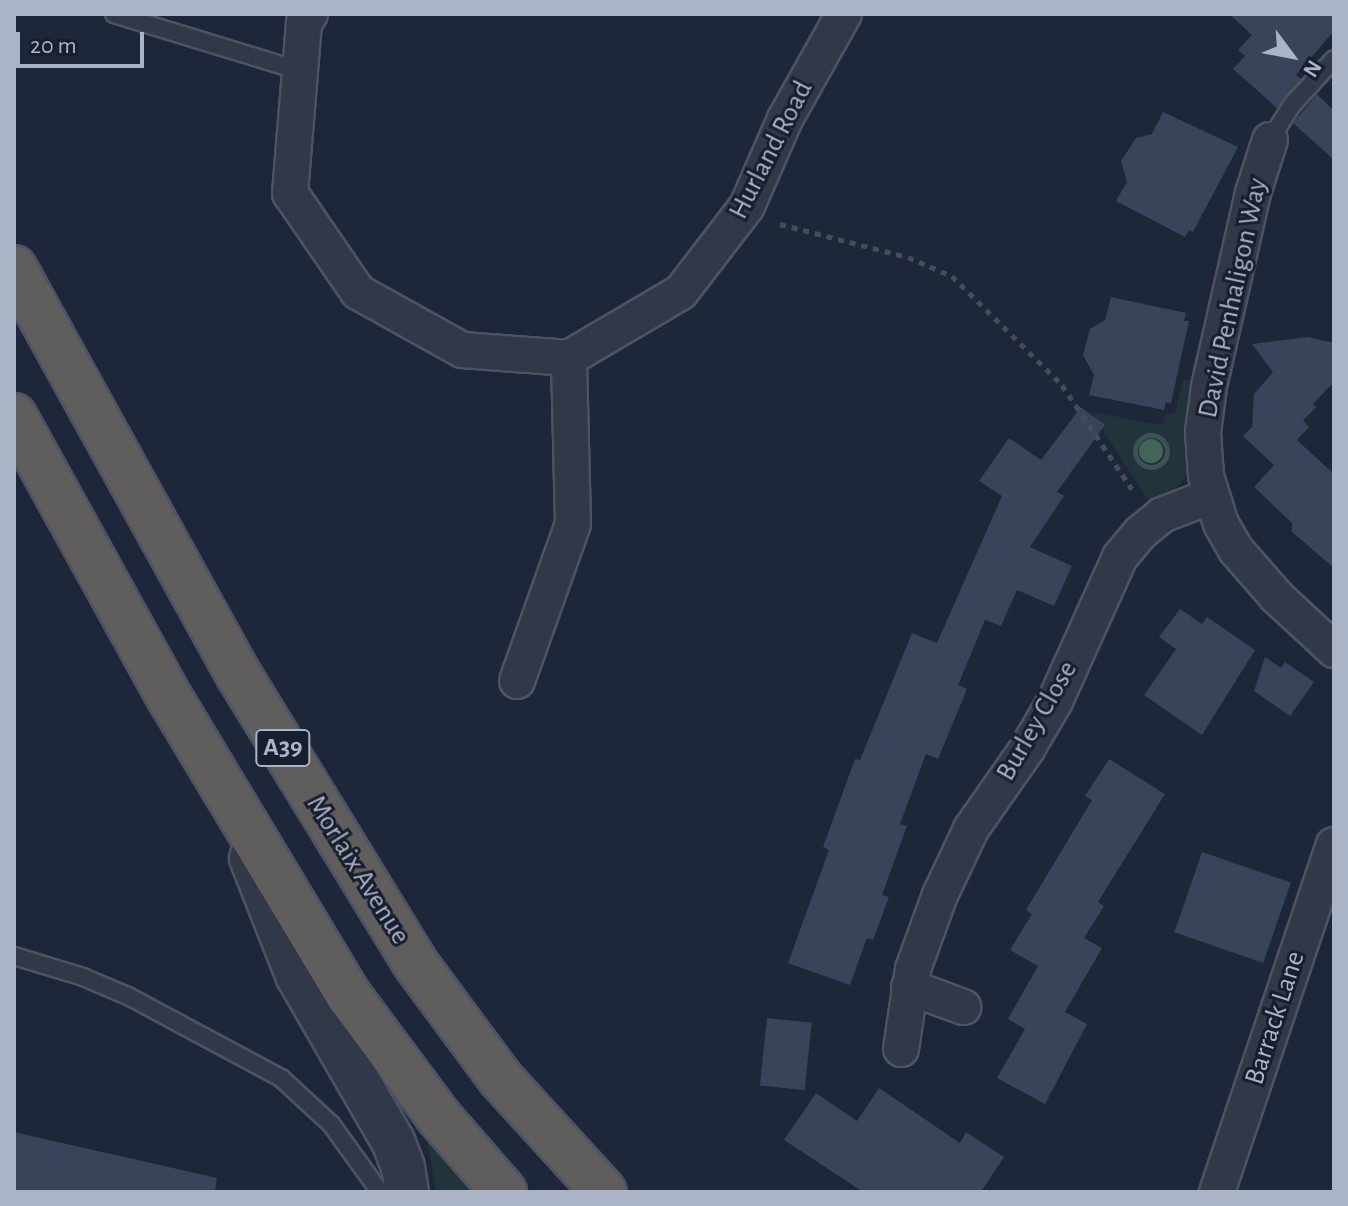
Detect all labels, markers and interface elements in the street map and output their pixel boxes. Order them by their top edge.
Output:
scale bar [20,16,148,66]
north arrow [1252,16,1332,96]
text: 20 m [30,34,77,58]
text: N [1299,56,1326,81]
street label: Hurland Road [722,75,820,225]
street label: David Penhaligon Way [1191,175,1275,421]
street label: Burley Close [989,655,1085,787]
road number: A39 [255,726,311,770]
street label: Morlaix Avenue [299,789,417,951]
street label: Barrack Lane [1238,947,1312,1089]

